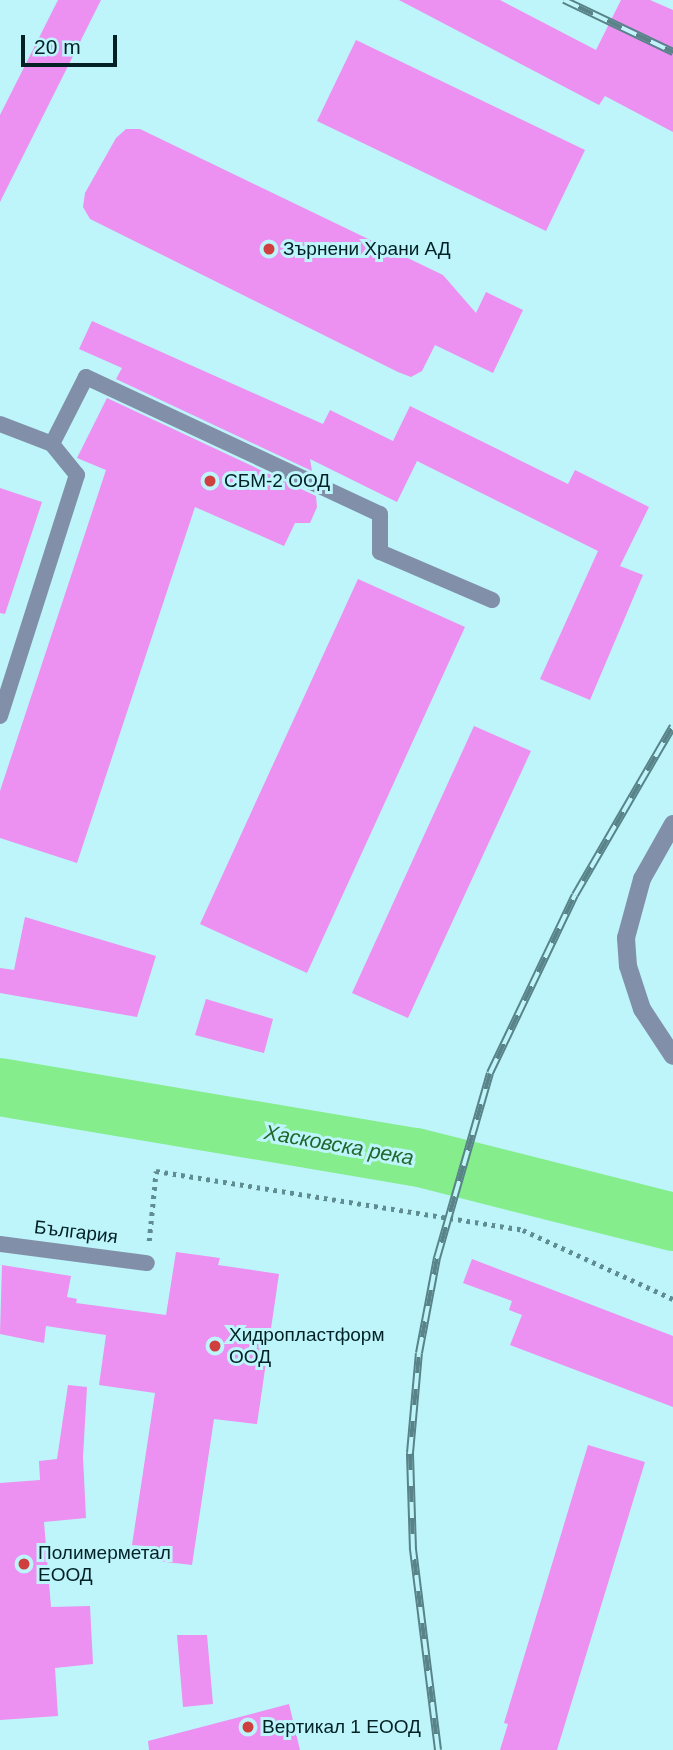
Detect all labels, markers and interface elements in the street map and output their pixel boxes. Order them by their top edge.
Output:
scale bar [24,21,121,65]
text: 20 m [34,35,81,58]
place label: Зърнени Храни АД [283,238,451,260]
marker: Зърнени Храни АД [261,241,277,257]
place label: СБМ-2 ООД [224,470,330,492]
marker: СБМ-2 ООД [202,473,218,489]
water label: Хасковска река [262,1119,416,1171]
street label: България [33,1216,119,1248]
place label: Хидропластформ ООД [229,1324,384,1368]
marker: Хидропластформ ООД [207,1338,223,1354]
place label: Полимерметал ЕООД [38,1542,171,1586]
marker: Полимерметал ЕООД [16,1556,32,1572]
place label: Вертикал 1 ЕООД [262,1716,421,1738]
marker: Вертикал 1 ЕООД [240,1719,256,1735]

